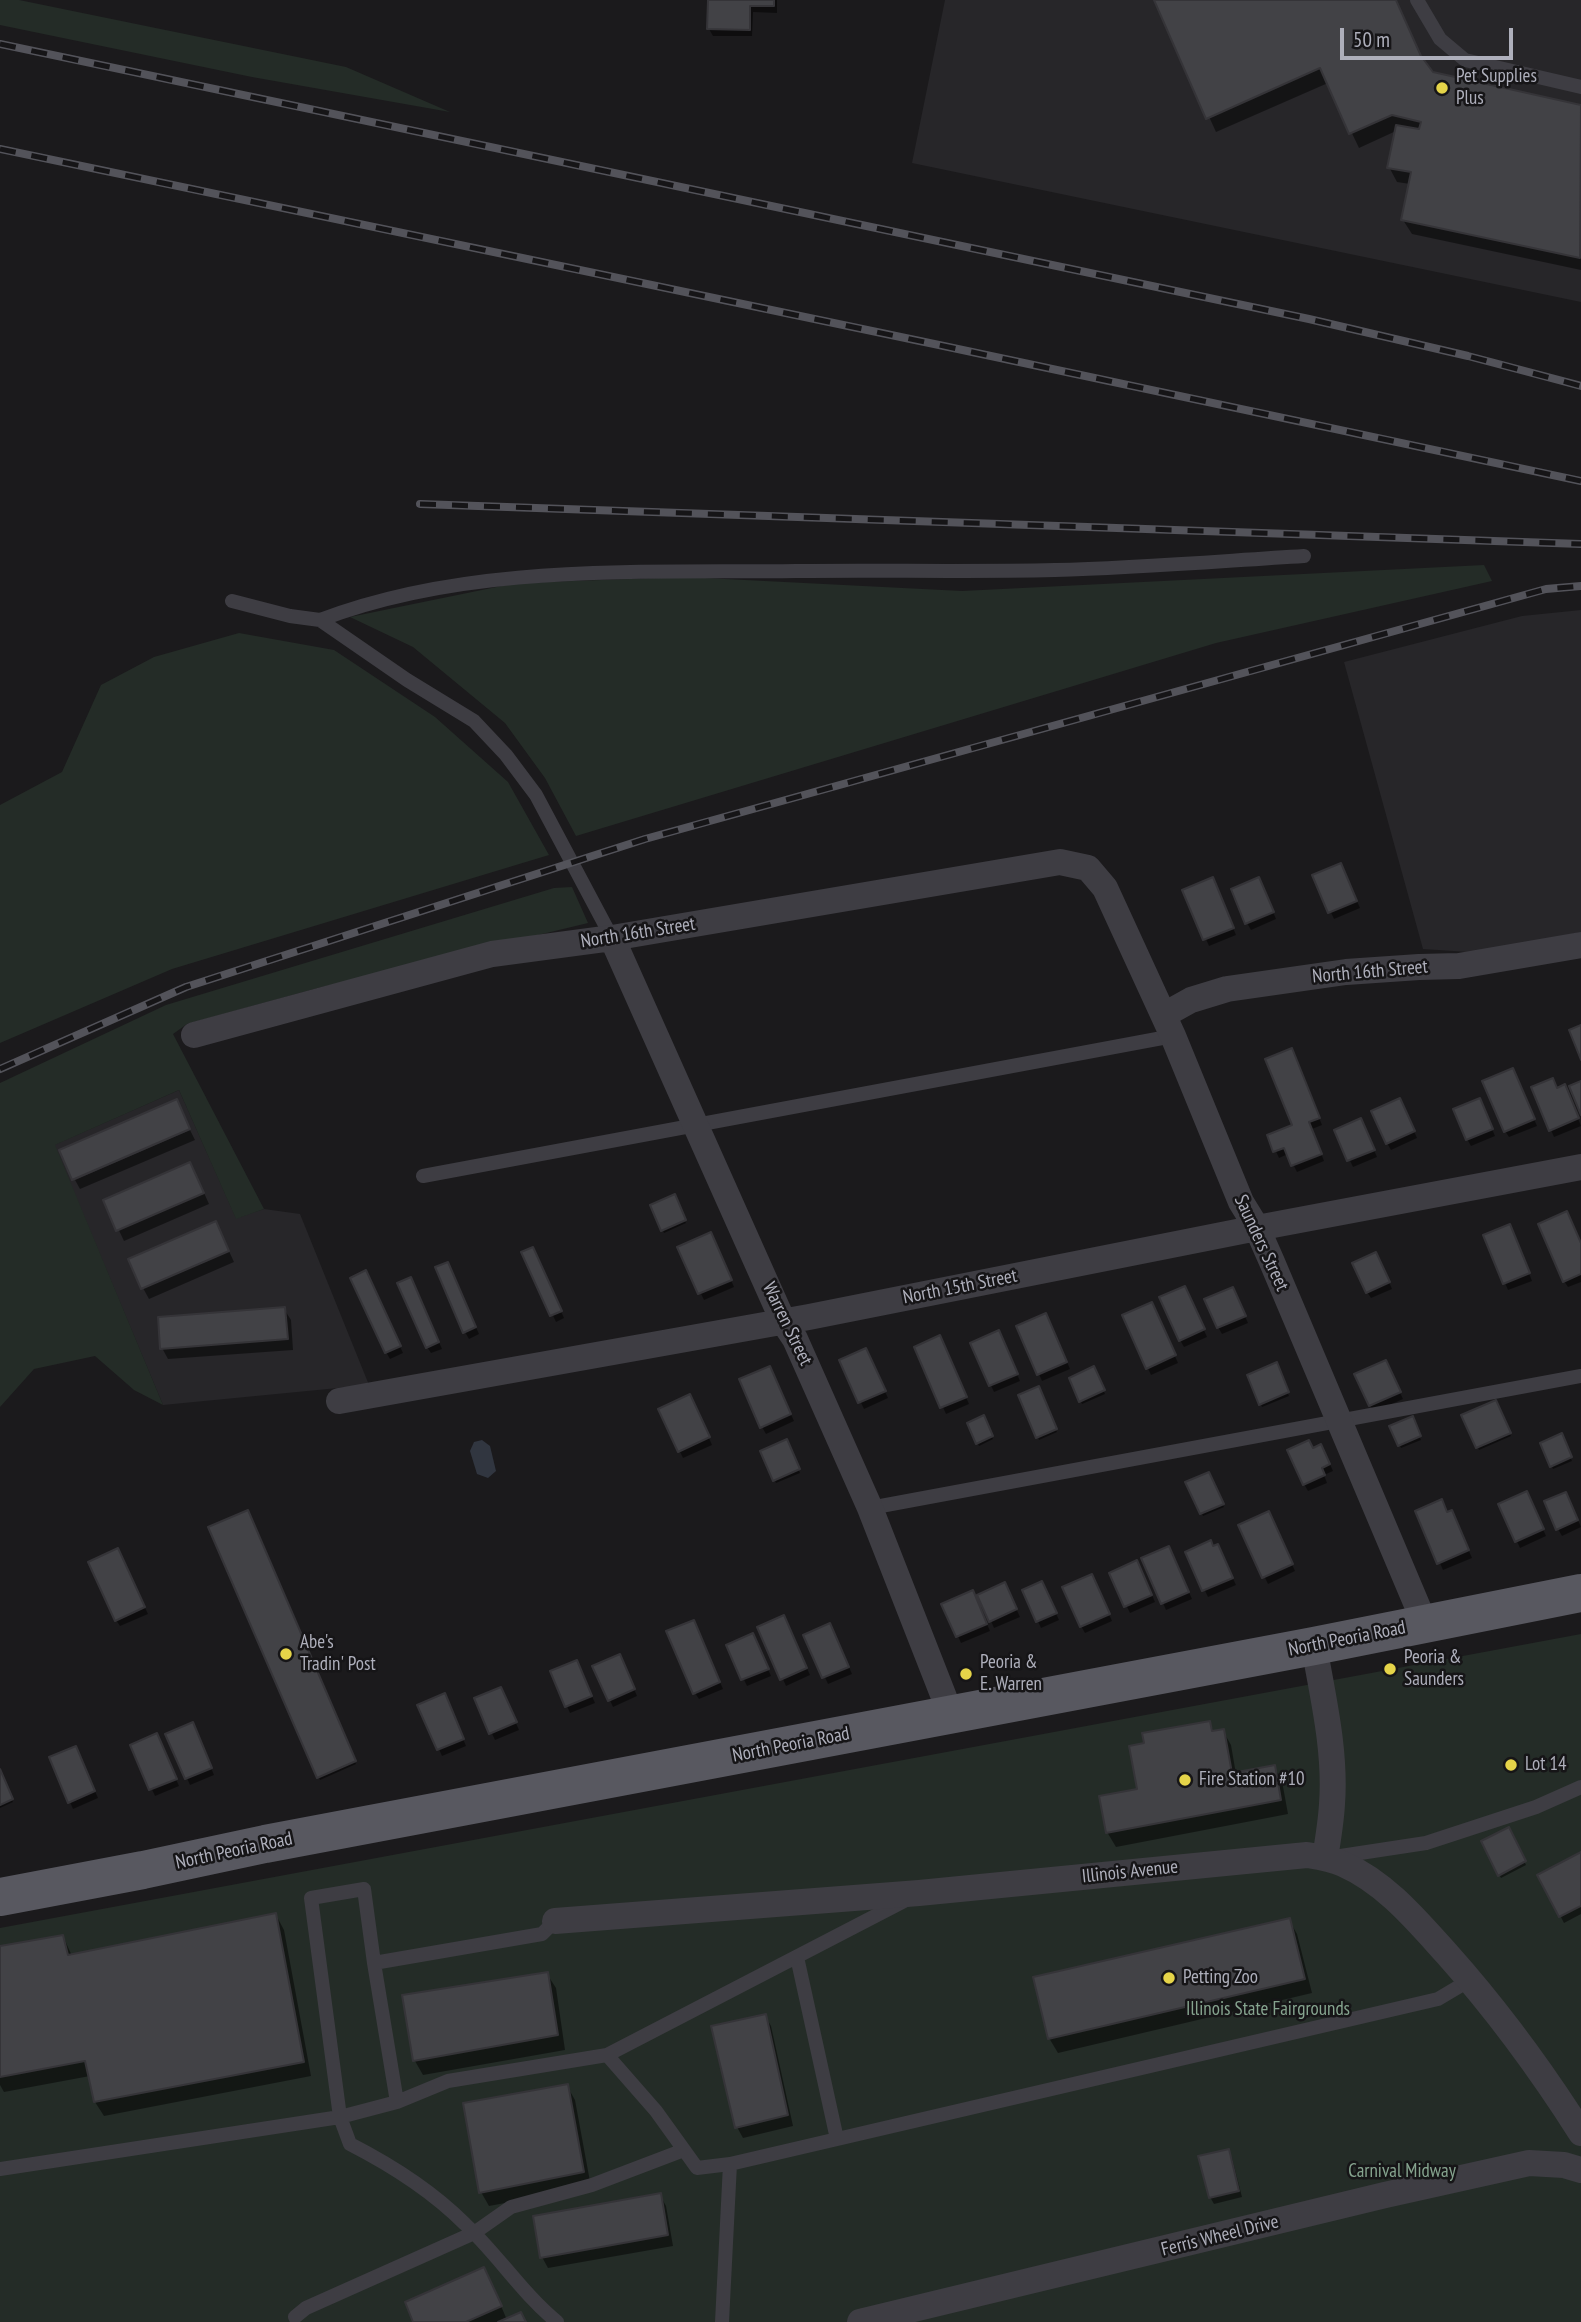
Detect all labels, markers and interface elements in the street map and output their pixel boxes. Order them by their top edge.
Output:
scale bar [1343,14,1516,58]
text: 50 m [1353,26,1390,53]
place label: Pet Supplies Plus [1456,66,1537,110]
marker: Pet Supplies Plus [1434,80,1450,96]
street label: North 16th Street [579,913,697,953]
street label: North 16th Street [1311,956,1429,988]
street label: Saunders Street [1229,1191,1293,1295]
street label: North 15th Street [901,1265,1019,1309]
street label: Warren Street [757,1279,817,1369]
street label: North Peoria Road [1286,1616,1408,1662]
place label: Abe's Tradin' Post [300,1632,376,1676]
marker: Abe's Tradin' Post [278,1646,294,1662]
place label: Peoria & Saunders [1404,1647,1464,1691]
place label: Peoria & E. Warren [980,1652,1042,1696]
marker: Peoria & Saunders [1382,1661,1398,1677]
marker: Peoria & E. Warren [958,1666,974,1682]
street label: North Peoria Road [730,1722,852,1768]
place label: Lot 14 [1525,1754,1567,1776]
marker: Lot 14 [1503,1757,1519,1773]
place label: Fire Station #10 [1199,1769,1305,1791]
marker: Fire Station #10 [1177,1772,1193,1788]
street label: North Peoria Road [173,1827,295,1875]
street label: Illinois Avenue [1081,1856,1179,1888]
place label: Petting Zoo [1183,1967,1258,1989]
marker: Petting Zoo [1161,1970,1177,1986]
park label: Illinois State Fairgrounds [1186,1999,1350,2021]
park label: Carnival Midway [1348,2161,1456,2183]
street label: Ferris Wheel Drive [1159,2210,1281,2262]

